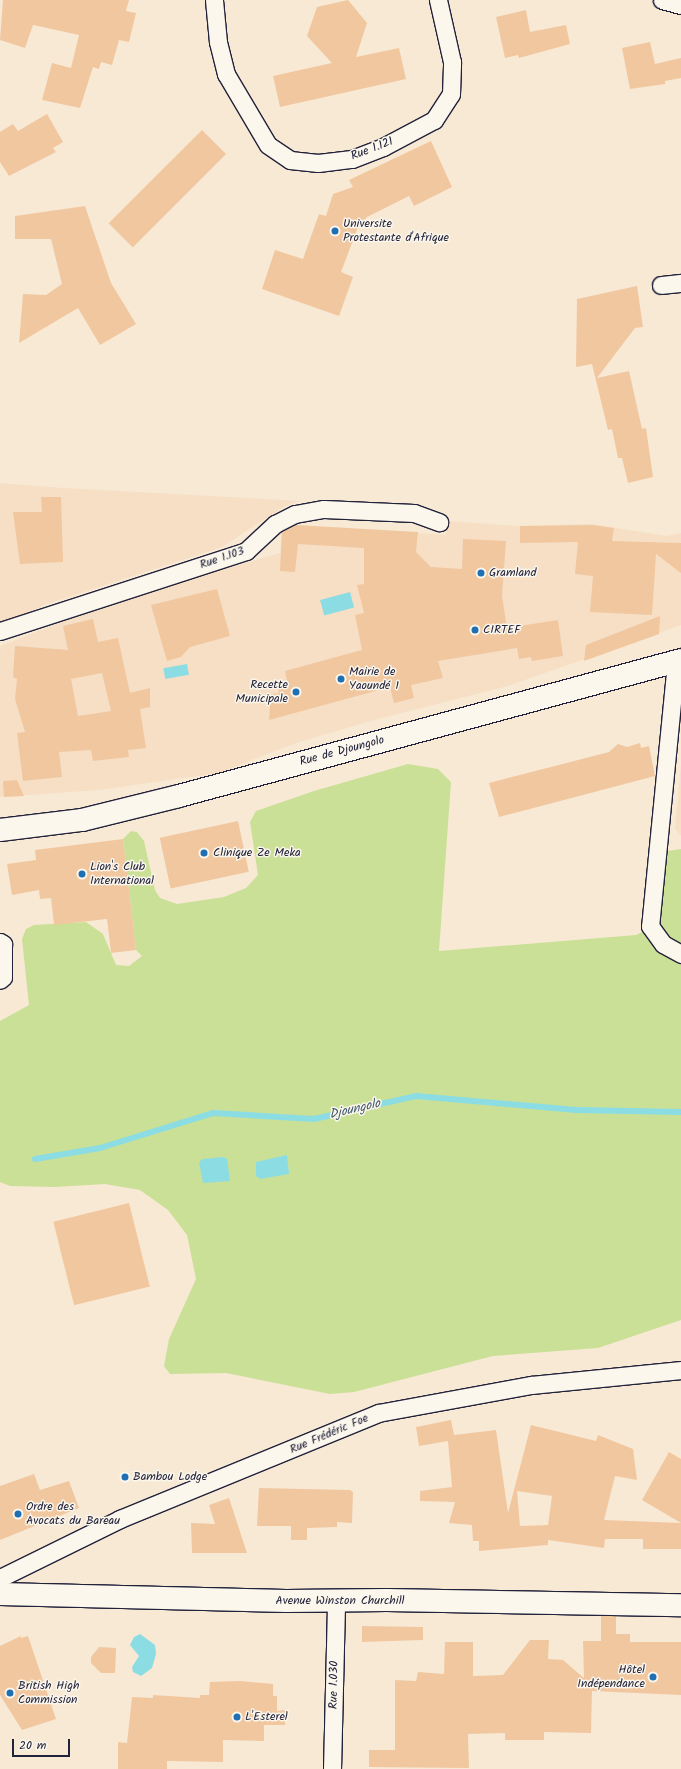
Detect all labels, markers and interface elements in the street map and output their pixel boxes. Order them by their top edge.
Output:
street label: Rue 1.121 [349,134,395,164]
place label: Universite Protestante d'Afrique [343,217,449,245]
marker: Universite Protestante d'Afrique [330,226,340,236]
street label: Rue 1.103 [198,544,246,572]
place label: Gramland [489,566,536,580]
marker: Gramland [476,568,486,578]
place label: CIRTEF [483,623,521,637]
marker: CIRTEF [470,625,480,635]
place label: Mairie de Yaoundé 1 [349,665,399,693]
marker: Mairie de Yaoundé 1 [336,674,346,684]
place label: Recette Municipale [236,678,288,706]
marker: Recette Municipale [291,687,301,697]
street label: Rue de Djoungolo [298,733,386,769]
place label: Clinique Ze Meka [213,846,301,860]
marker: Clinique Ze Meka [198,847,210,859]
place label: Lion's Club International [90,860,154,888]
marker: Lion's Club International [77,869,87,879]
water label: Djoungolo [328,1097,382,1123]
street label: Rue Frédéric Foe [288,1411,370,1457]
place label: Bambou Lodge [133,1470,207,1484]
marker: Bambou Lodge [120,1472,130,1482]
place label: Ordre des Avocats du Bareau [26,1500,120,1528]
marker: Ordre des Avocats du Bareau [13,1509,23,1519]
street label: Avenue Winston Churchill [275,1594,405,1608]
street label: Rue 1.030 [326,1661,342,1709]
place label: Hôtel Indépendance [577,1663,645,1691]
marker: Hôtel Indépendance [648,1672,658,1682]
place label: British High Commission [18,1679,79,1707]
marker: British High Commission [5,1688,15,1698]
place label: L'Esterel [245,1710,288,1724]
marker: L'Esterel [232,1712,242,1722]
scale bar [14,1731,72,1757]
text: 20 m [19,1736,46,1755]

